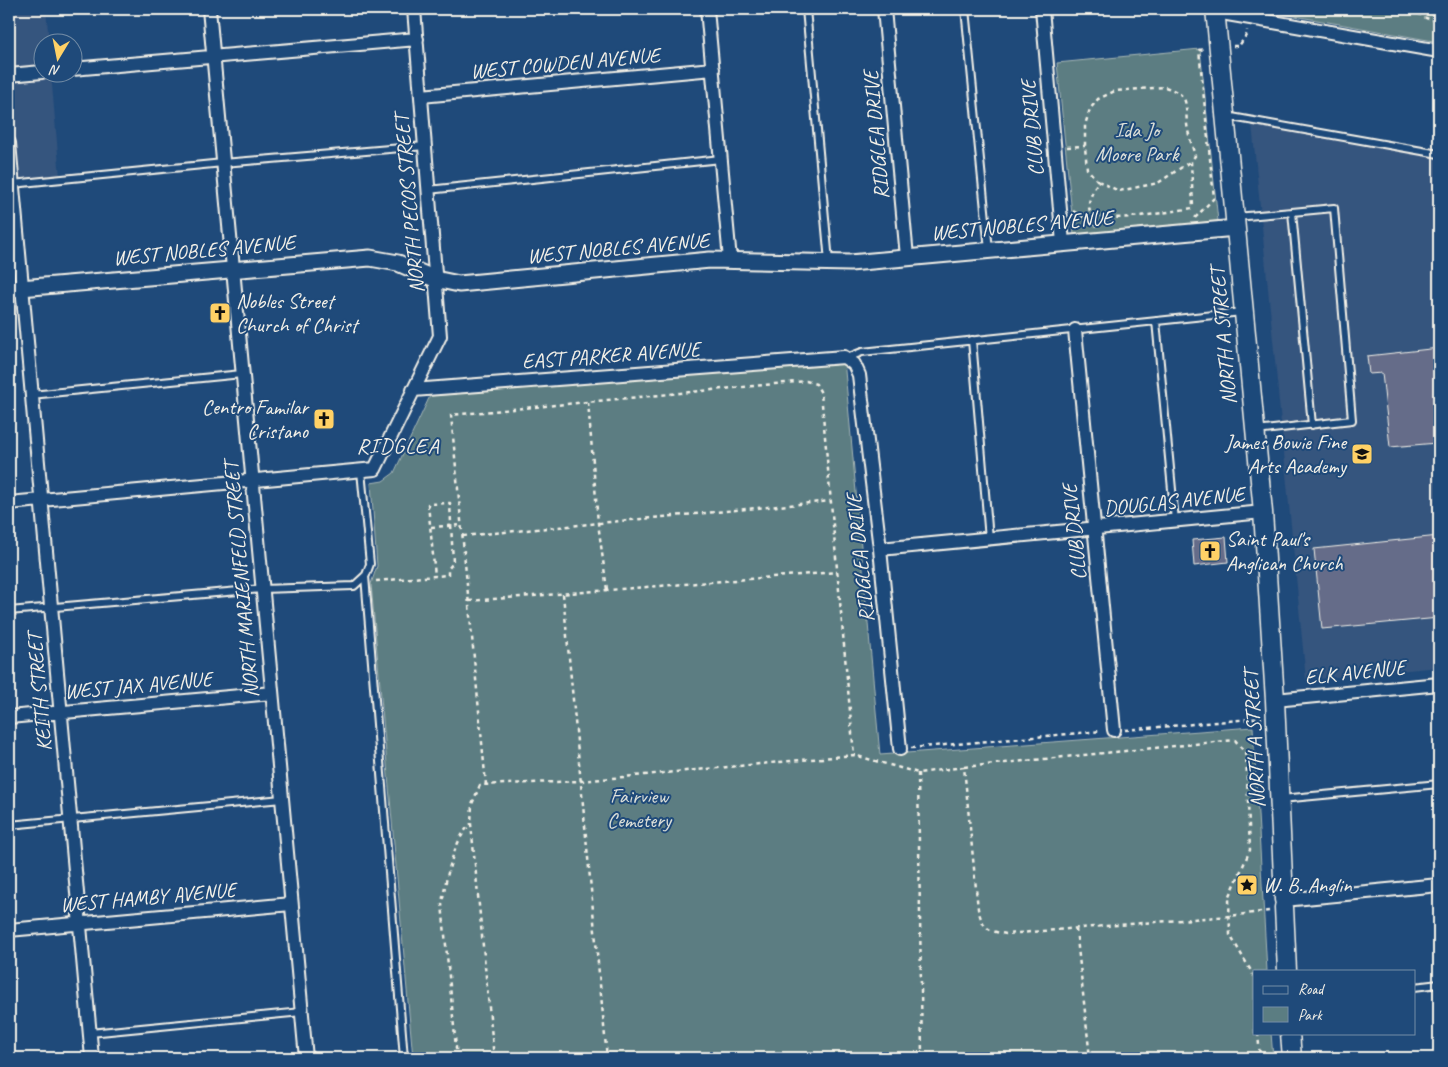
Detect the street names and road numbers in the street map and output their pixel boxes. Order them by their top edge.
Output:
street label: WEST COWDEN AVENUE [469,42,664,84]
street label: RIDGLEA DRIVE [857,67,895,201]
street label: CLUB DRIVE [1015,76,1049,177]
street label: NORTH PECOS STREET [388,108,430,294]
street label: WEST NOBLES AVENUE [930,204,1117,246]
street label: WEST NOBLES AVENUE [526,227,713,269]
street label: WEST NOBLES AVENUE [112,229,299,271]
street label: NORTH A STREET [1204,261,1242,406]
street label: EAST PARKER AVENUE [521,336,703,374]
street label: NORTH MARIENFELD STREET [217,456,264,699]
street label: CLUB DRIVE [1056,480,1092,581]
street label: DOUGLAS AVENUE [1102,480,1248,521]
street label: RIDGLEA DRIVE [840,490,880,624]
street label: KEITH STREET [20,627,57,752]
street label: ELK AVENUE [1304,654,1409,690]
street label: NORTH A STREET [1237,664,1271,808]
street label: WEST JAX AVENUE [63,665,215,704]
street label: WEST HAMBY AVENUE [59,876,240,918]

